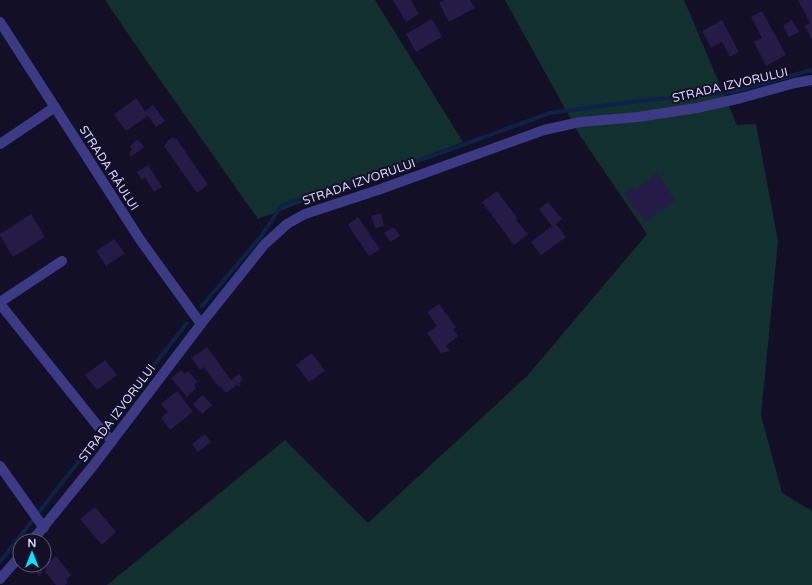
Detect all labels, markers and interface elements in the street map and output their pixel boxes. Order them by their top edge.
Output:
street label: STRADA IZVORULUI [671,65,789,105]
street label: STRADA RÂULUI [76,123,142,213]
street label: STRADA IZVORULUI [301,156,417,208]
street label: STRADA IZVORULUI [76,361,158,465]
north arrow [12,533,52,573]
text: N [28,537,36,550]

